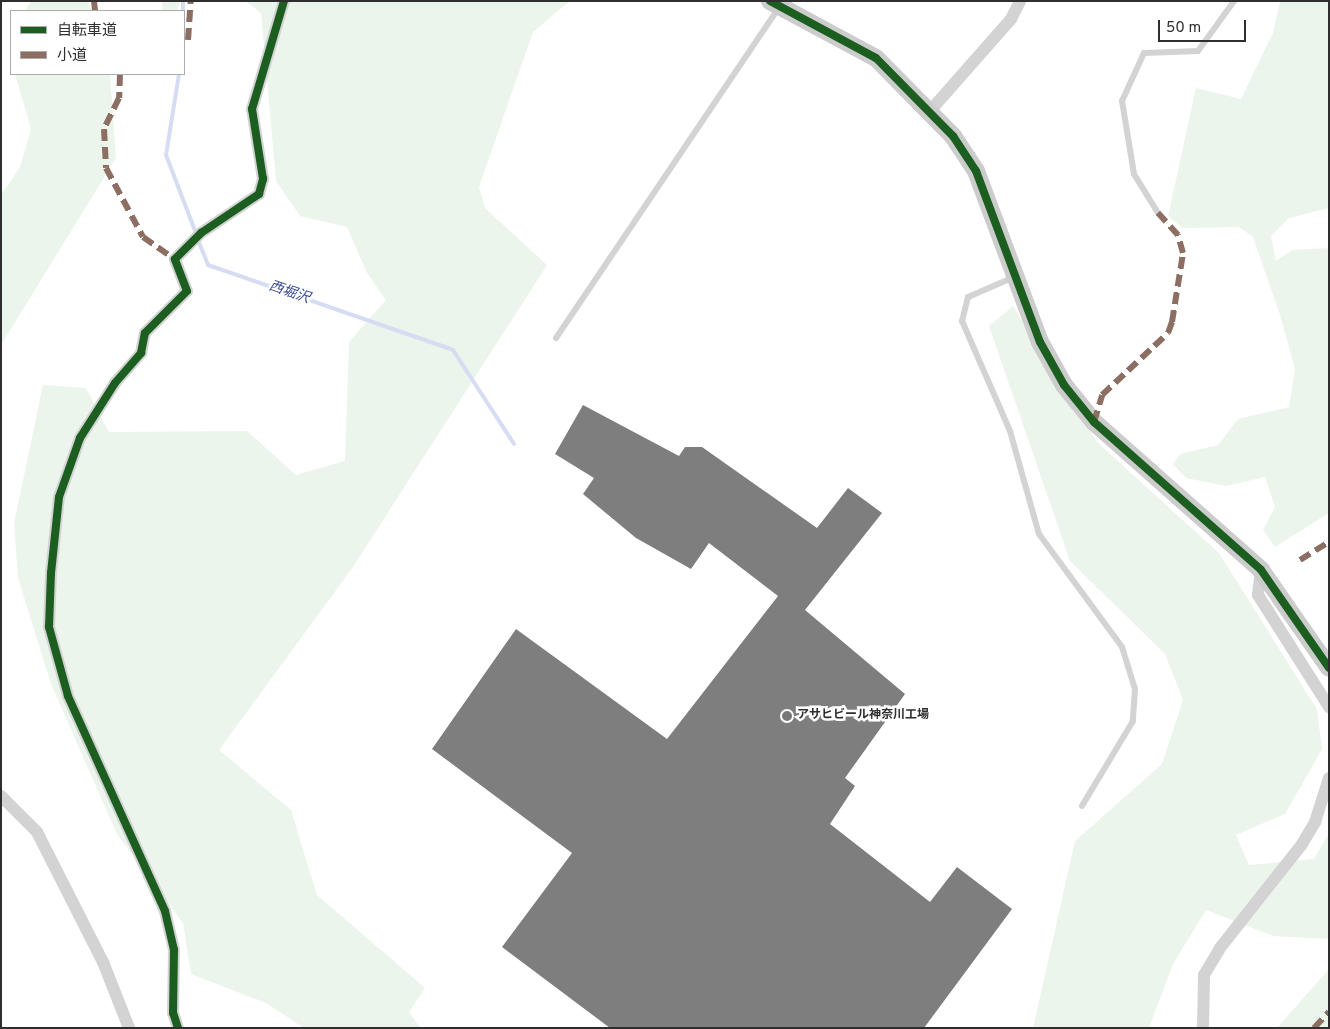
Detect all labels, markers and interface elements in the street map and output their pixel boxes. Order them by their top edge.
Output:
legend [10,10,185,75]
scale bar [1160,10,1248,42]
text: 50 m [1166,19,1201,38]
text: 自転車道 [57,22,117,41]
text: 小道 [57,47,87,66]
water label: 西堀沢 [266,278,312,308]
place label: アサヒビール神奈川工場 [797,709,929,723]
marker: アサヒビール神奈川工場 [781,710,793,722]

